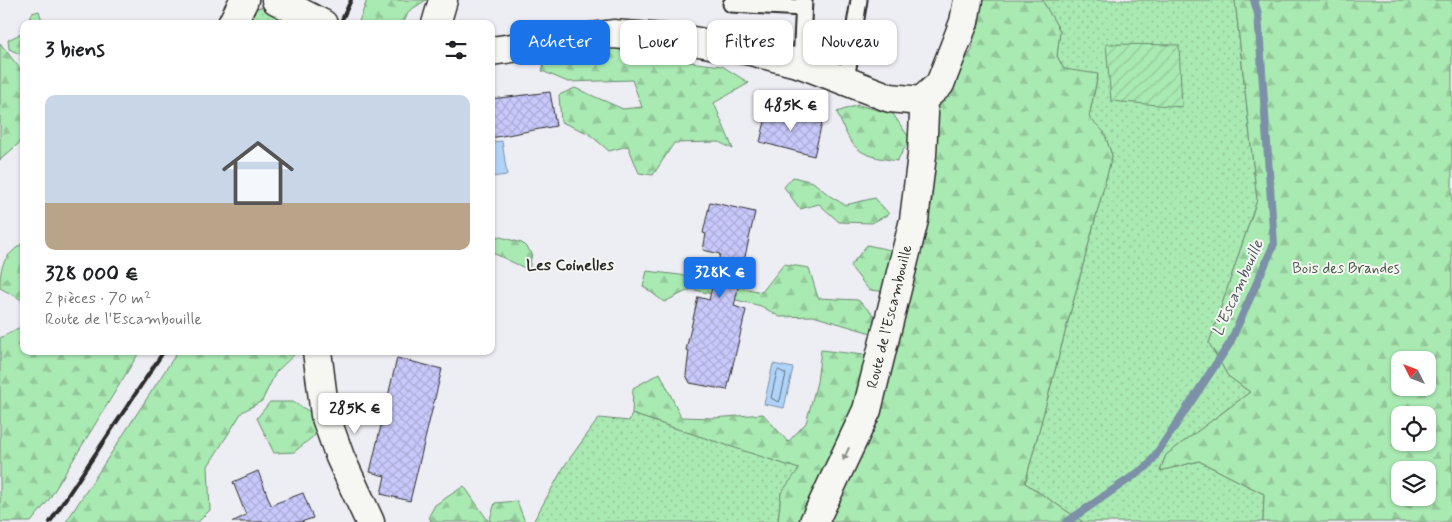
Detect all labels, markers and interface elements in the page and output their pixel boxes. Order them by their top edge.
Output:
chip: Acheter [510,20,610,65]
chip: Louer [620,20,697,65]
chip: Filtres [707,20,793,65]
chip: Nouveau [803,20,897,65]
text: 3 biens [45,36,105,64]
icon: filters [442,36,470,64]
pin: 485K € [750,90,832,132]
text: 485K € [764,95,818,116]
icon: home [213,128,303,218]
water label: L'Escambouille [1207,236,1269,339]
street label: Route de l'Escambouille [863,243,917,391]
district label: Les Coinelles [526,255,615,276]
pin: 328K € [679,256,761,299]
park label: Bois des Brandes [1292,259,1400,279]
text: 328 000 € [45,260,138,288]
text: 328K € [695,262,745,283]
text: 2 pièces · 70 m² [45,288,151,309]
text: Route de l'Escambouille [45,309,202,330]
north arrow [1391,351,1436,396]
map controls [1391,351,1436,506]
pin: 285K € [314,392,396,435]
text: 285K € [329,398,381,419]
button: locate [1391,406,1436,451]
one-way arrow [842,447,850,461]
button: layers [1391,461,1436,506]

